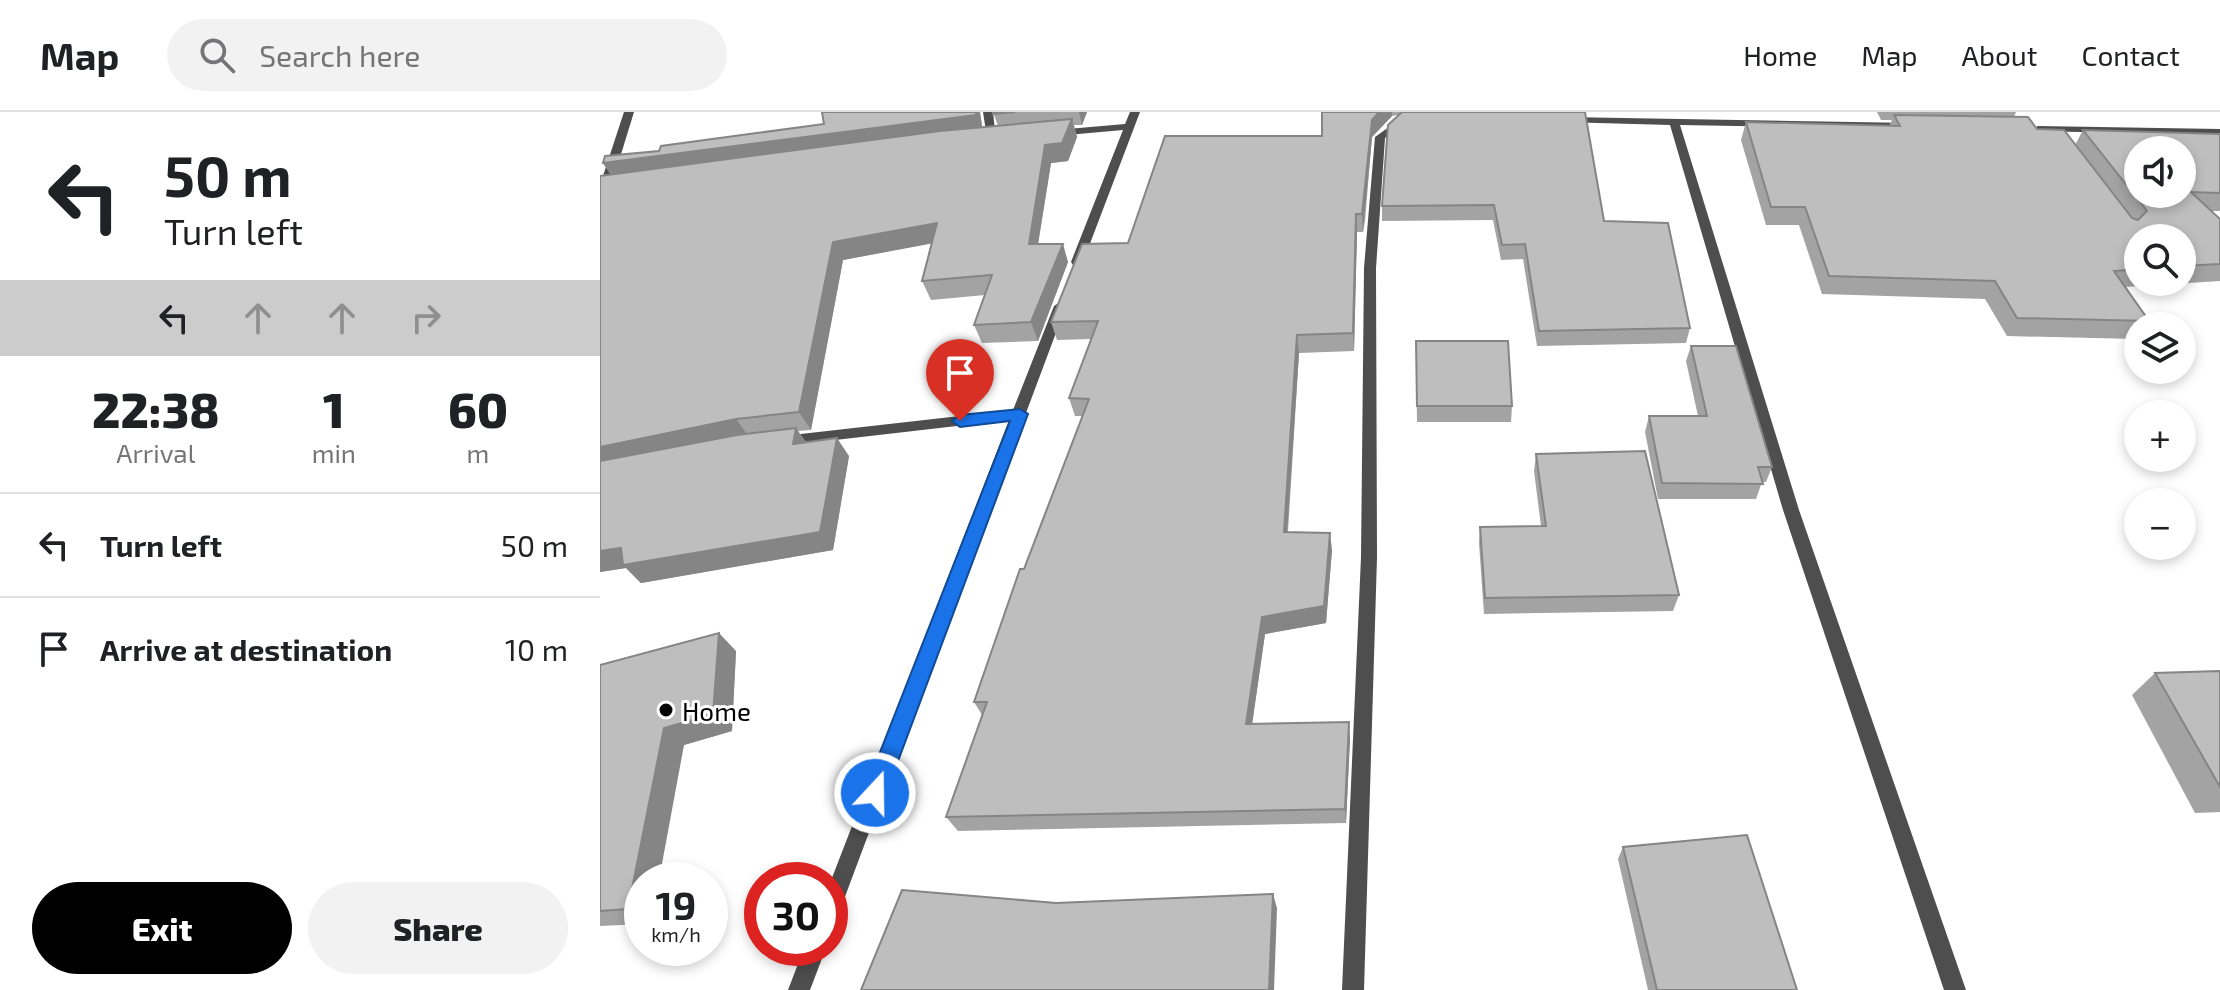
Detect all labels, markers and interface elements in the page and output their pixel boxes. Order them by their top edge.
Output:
search box [167,19,727,91]
text: Map [40,32,119,78]
icon: search [195,33,239,77]
text: Search here [259,37,420,73]
text: Home [1743,38,1817,72]
text: Map [1861,38,1918,72]
text: About [1962,38,2037,72]
text: Contact [2081,38,2180,72]
map controls [2124,136,2196,560]
button: sound [2124,136,2196,208]
text: 50 m [164,141,292,208]
icon: left [32,144,136,248]
text: Turn left [164,209,303,252]
button: search [2124,224,2196,296]
icon: left [152,296,196,340]
icon: ahead [236,296,280,340]
icon: ahead [320,296,364,340]
icon: right [404,296,448,340]
button: layers [2124,312,2196,384]
pin [926,339,994,421]
icon: arrive [938,351,982,395]
text: 22:38 [92,380,220,438]
text: 1 [323,380,345,438]
text: 60 [448,380,508,438]
button: + [2124,400,2196,472]
text: Arrival [116,437,195,468]
text: min [312,437,356,468]
text: m [467,437,489,468]
button: − [2124,488,2196,560]
icon: left [32,523,76,567]
text: Turn left [100,527,222,563]
text: 50 m [501,527,568,563]
icon: arrive [32,627,76,671]
text: Arrive at destination [100,631,392,667]
text: 10 m [505,631,568,667]
place label: Home [682,695,751,726]
marker: Home [657,701,675,719]
position arrow [833,751,917,835]
speed limit sign: 30 [744,862,848,966]
text: 19 [656,880,696,928]
button: Exit [32,882,292,974]
button: Share [308,882,568,974]
text: km/h [651,922,701,946]

